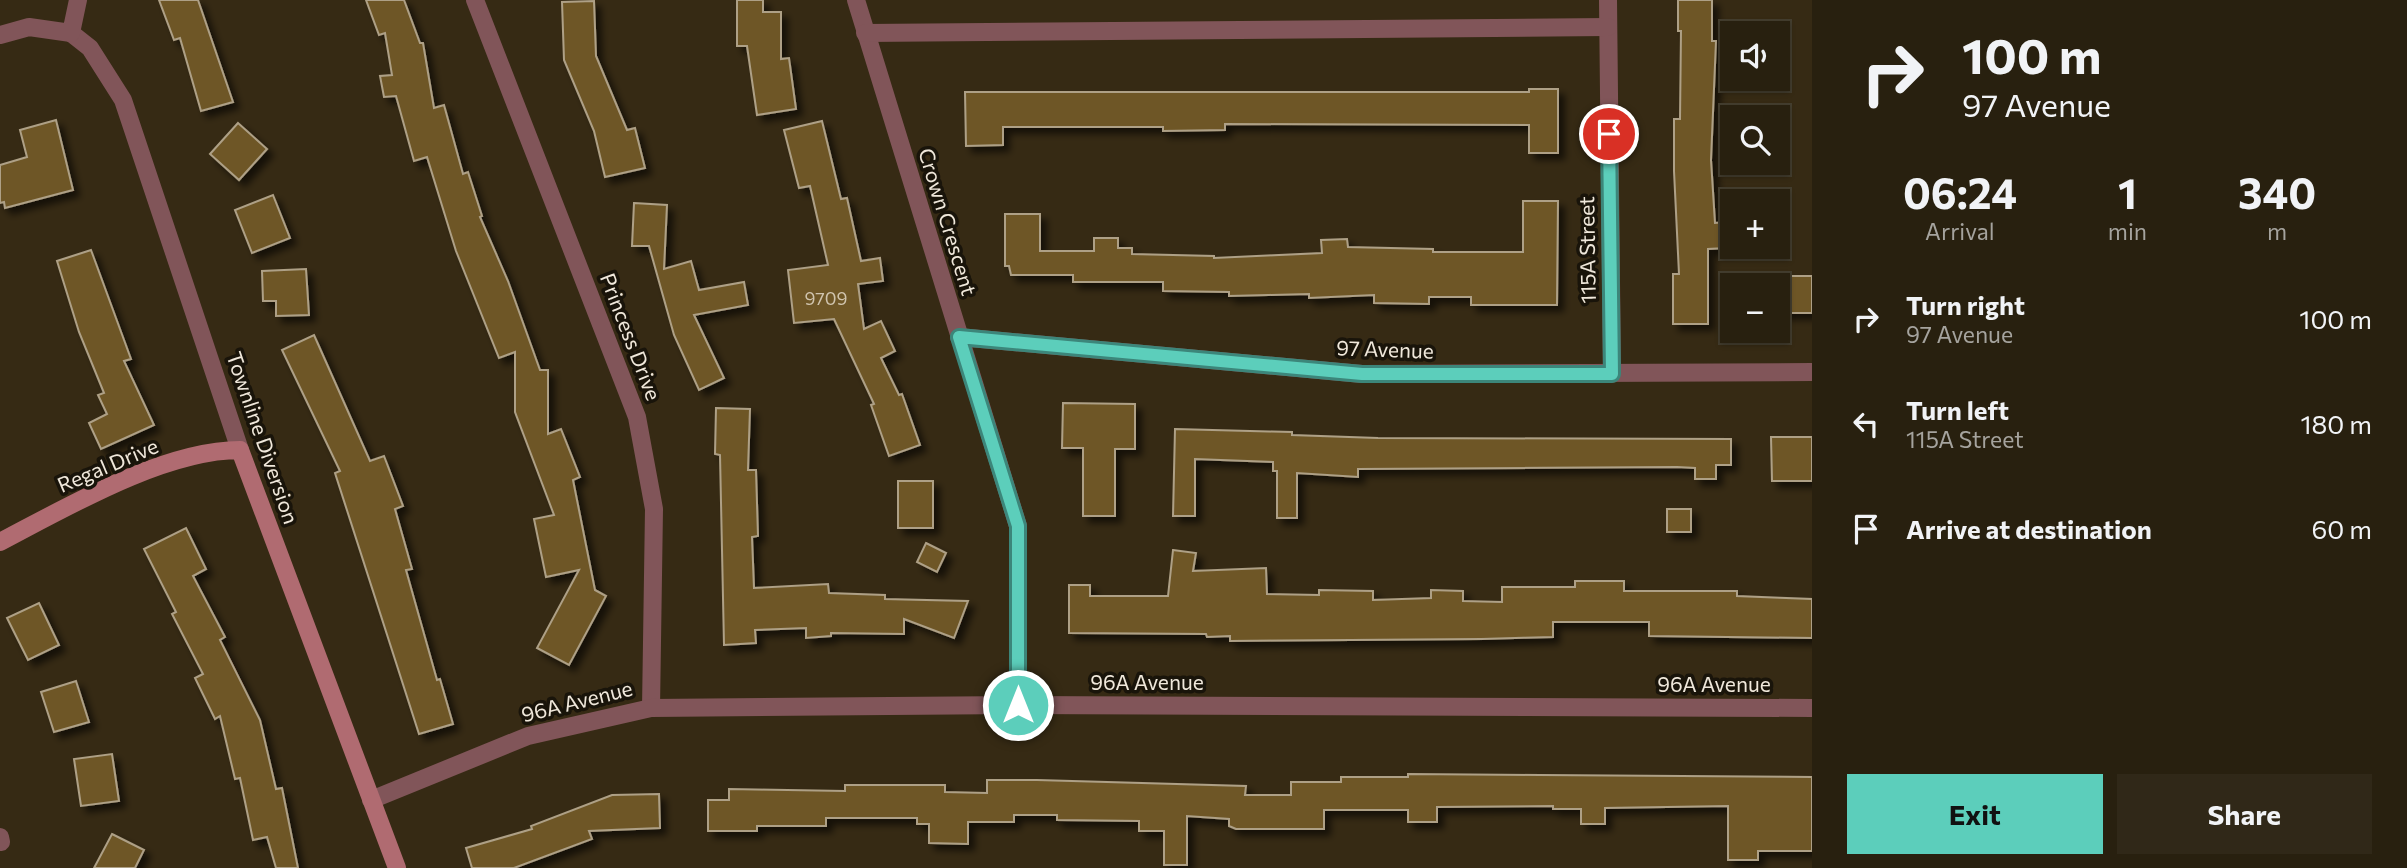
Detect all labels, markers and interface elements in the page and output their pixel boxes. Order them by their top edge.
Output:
map controls [1720,21,1790,343]
button: sound [1720,21,1790,91]
text: 100 m [1962,24,2101,84]
icon: right [1847,28,1938,119]
text: 97 Avenue [1962,84,2111,124]
pin [1579,104,1639,164]
button: search [1720,105,1790,175]
icon: arrive [1590,115,1628,153]
street label: Crown Crescent [914,145,983,298]
text: 06:24 [1903,166,2017,218]
text: 1 [2118,166,2137,218]
text: 340 [2238,166,2316,218]
button: + [1720,189,1790,259]
street label: 115A Street [1573,196,1600,304]
text: Arrival [1925,217,1995,245]
text: min [2108,217,2147,245]
text: m [2267,217,2287,245]
street label: Princess Drive [596,269,667,404]
button: − [1720,273,1790,343]
house number: 9709 [805,287,847,309]
text: Turn right [1906,289,2025,320]
icon: right [1847,300,1885,338]
text: 100 m [2299,303,2372,334]
text: 97 Avenue [1906,320,2013,348]
street label: 97 Avenue [1336,334,1434,363]
street label: Townline Diversion [222,348,305,527]
text: Turn left [1906,394,2009,425]
icon: left [1847,405,1885,443]
text: 180 m [2300,408,2372,439]
text: 115A Street [1906,425,2024,453]
street label: Regal Drive [53,432,161,497]
icon: arrive [1847,510,1885,548]
text: Arrive at destination [1906,513,2152,544]
text: 60 m [2312,513,2372,544]
position arrow [981,668,1055,742]
street label: 96A Avenue [1090,669,1204,694]
street label: 96A Avenue [1657,671,1771,696]
street label: 96A Avenue [519,675,635,726]
button: Exit [1847,774,2103,854]
button: Share [2117,774,2372,854]

